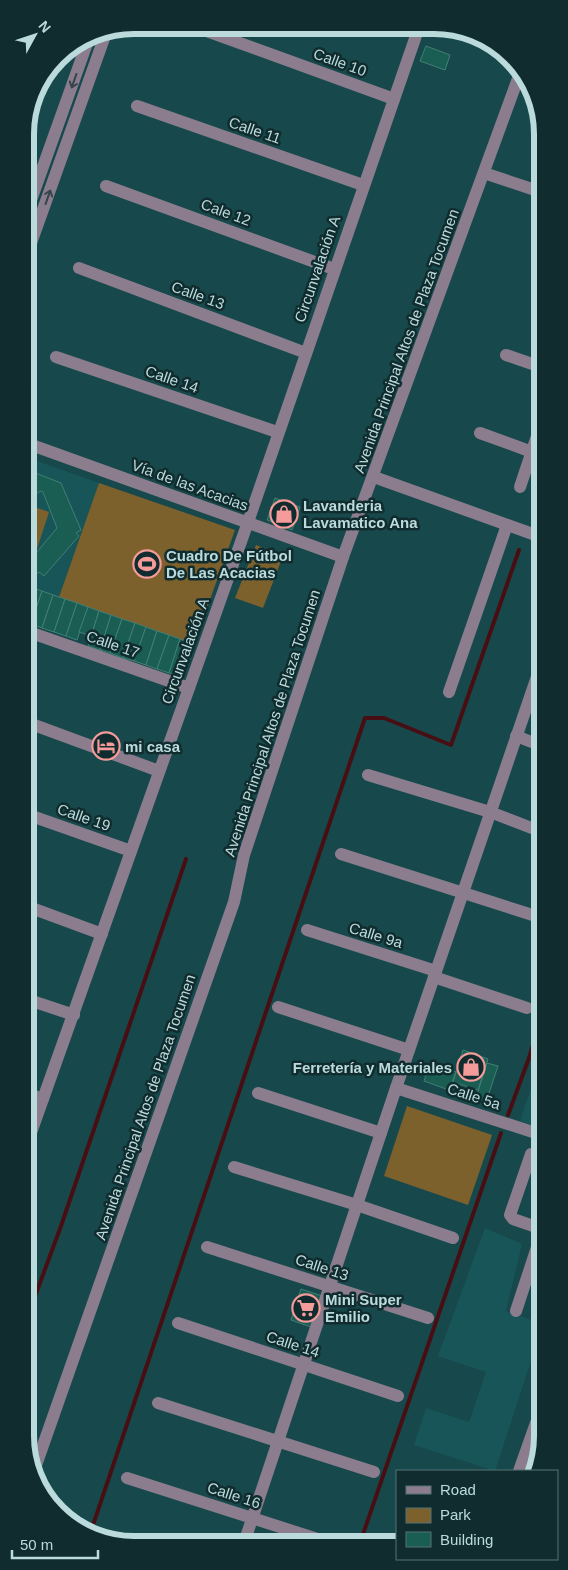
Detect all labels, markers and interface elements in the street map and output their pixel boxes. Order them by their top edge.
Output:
north arrow [10,10,60,60]
text: N [36,18,54,36]
street label: Calle 10 [311,45,369,79]
one-way arrow [68,73,78,89]
street label: Calle 11 [227,113,283,147]
one-way arrow [43,190,53,206]
street label: Cale 12 [199,195,253,229]
street label: Avenida Principal Altos de Plaza Tocumen [350,207,462,475]
street label: Circunvalación A [291,213,343,325]
street label: Calle 13 [169,278,227,312]
street label: Calle 14 [143,362,201,396]
street label: Vía de las Acacias [129,456,251,514]
place label: Lavanderia Lavamatico Ana [303,497,418,531]
shop icon: Lavanderia Lavamatico Ana [269,499,299,529]
place label: Cuadro De Fútbol De Las Acacias [166,547,292,581]
sports icon: Cuadro De Fútbol De Las Acacias [132,549,162,579]
street label: Avenida Principal Altos de Plaza Tocumen [221,587,323,859]
street label: Circunvalación A [158,596,212,706]
street label: Calle 17 [84,627,142,661]
hotel icon: mi casa [91,731,121,761]
place label: mi casa [125,738,181,755]
street label: Calle 19 [55,800,113,834]
street label: Calle 9a [347,919,405,951]
street label: Avenida Principal Altos de Plaza Tocumen [91,972,199,1242]
shop icon: Ferretería y Materiales [456,1052,486,1082]
place label: Ferretería y Materiales [293,1059,452,1076]
street label: Calle 5a [445,1079,503,1113]
street label: Calle 13 [293,1250,351,1284]
place label: Mini Super Emilio [325,1291,402,1325]
supermarket icon: Mini Super Emilio [291,1293,321,1323]
street label: Calle 14 [264,1327,322,1361]
legend [396,1470,558,1560]
street label: Calle 16 [205,1478,263,1512]
text: Road [440,1481,476,1498]
text: Park [440,1506,471,1523]
scale bar [12,1528,99,1560]
text: Building [440,1531,493,1548]
text: 50 m [20,1536,53,1553]

